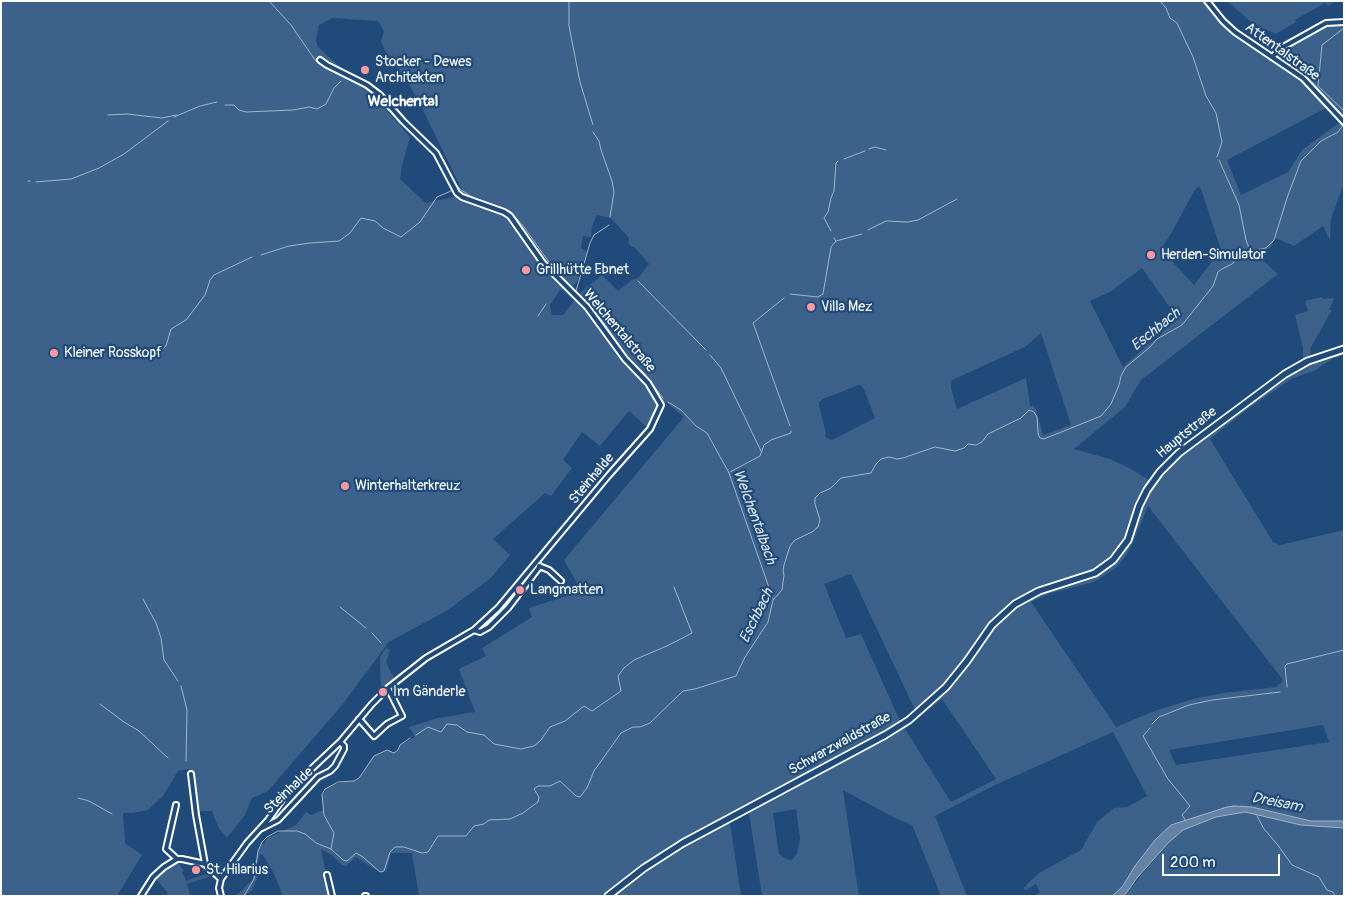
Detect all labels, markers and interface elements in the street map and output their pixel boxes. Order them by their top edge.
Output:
street label: Attentalstraße [1241,19,1323,85]
place label: Stocker - Dewes Architekten [375,54,472,86]
marker: Stocker - Dewes Architekten [359,64,371,76]
district label: Welchental [368,93,438,111]
place label: Herden-Simulator [1161,247,1266,263]
marker: Herden-Simulator [1145,249,1157,261]
place label: Grillhütte Ebnet [536,262,629,278]
marker: Grillhütte Ebnet [520,264,532,276]
street label: Welchentalstraße [579,286,659,376]
place label: Villa Mez [821,299,872,315]
marker: Villa Mez [805,301,817,313]
water label: Eschbach [1128,305,1184,355]
place label: Kleiner Rosskopf [64,345,162,361]
marker: Kleiner Rosskopf [48,347,60,359]
street label: Hauptstraße [1154,404,1220,462]
street label: Steinhalde [566,450,618,508]
water label: Welchentalbach [729,467,779,567]
place label: Winterhalterkreuz [355,478,460,494]
marker: Winterhalterkreuz [339,480,351,492]
place label: Langmatten [530,582,603,598]
marker: Langmatten [514,584,526,596]
water label: Eschbach [736,586,778,646]
place label: Im Gänderle [393,684,465,700]
marker: Im Gänderle [377,686,389,698]
street label: Schwarzwaldstraße [786,709,894,779]
street label: Steinhalde [261,764,317,818]
water label: Dreisam [1250,789,1304,817]
scale bar [1165,844,1282,876]
text: 200 m [1170,853,1215,872]
place label: St. Hilarius [206,862,268,878]
marker: St. Hilarius [190,864,202,876]

